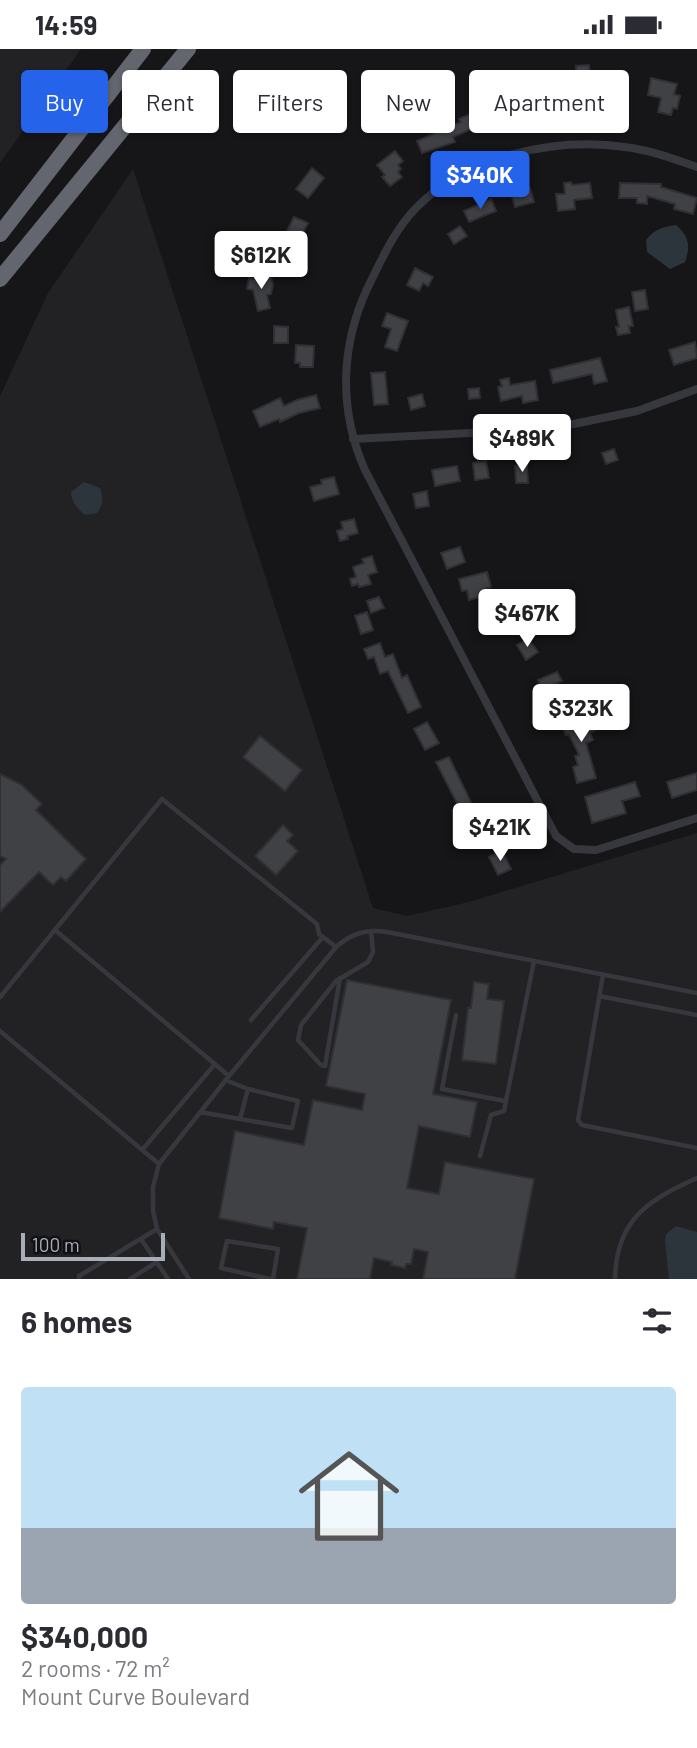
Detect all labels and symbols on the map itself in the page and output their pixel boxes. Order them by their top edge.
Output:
pin: $340K [431,151,529,211]
pin: $612K [212,231,310,291]
pin: $489K [473,415,571,474]
pin: $467K [478,589,576,649]
pin: $323K [532,685,630,744]
pin: $421K [451,803,549,863]
scale bar [21,1230,164,1262]

